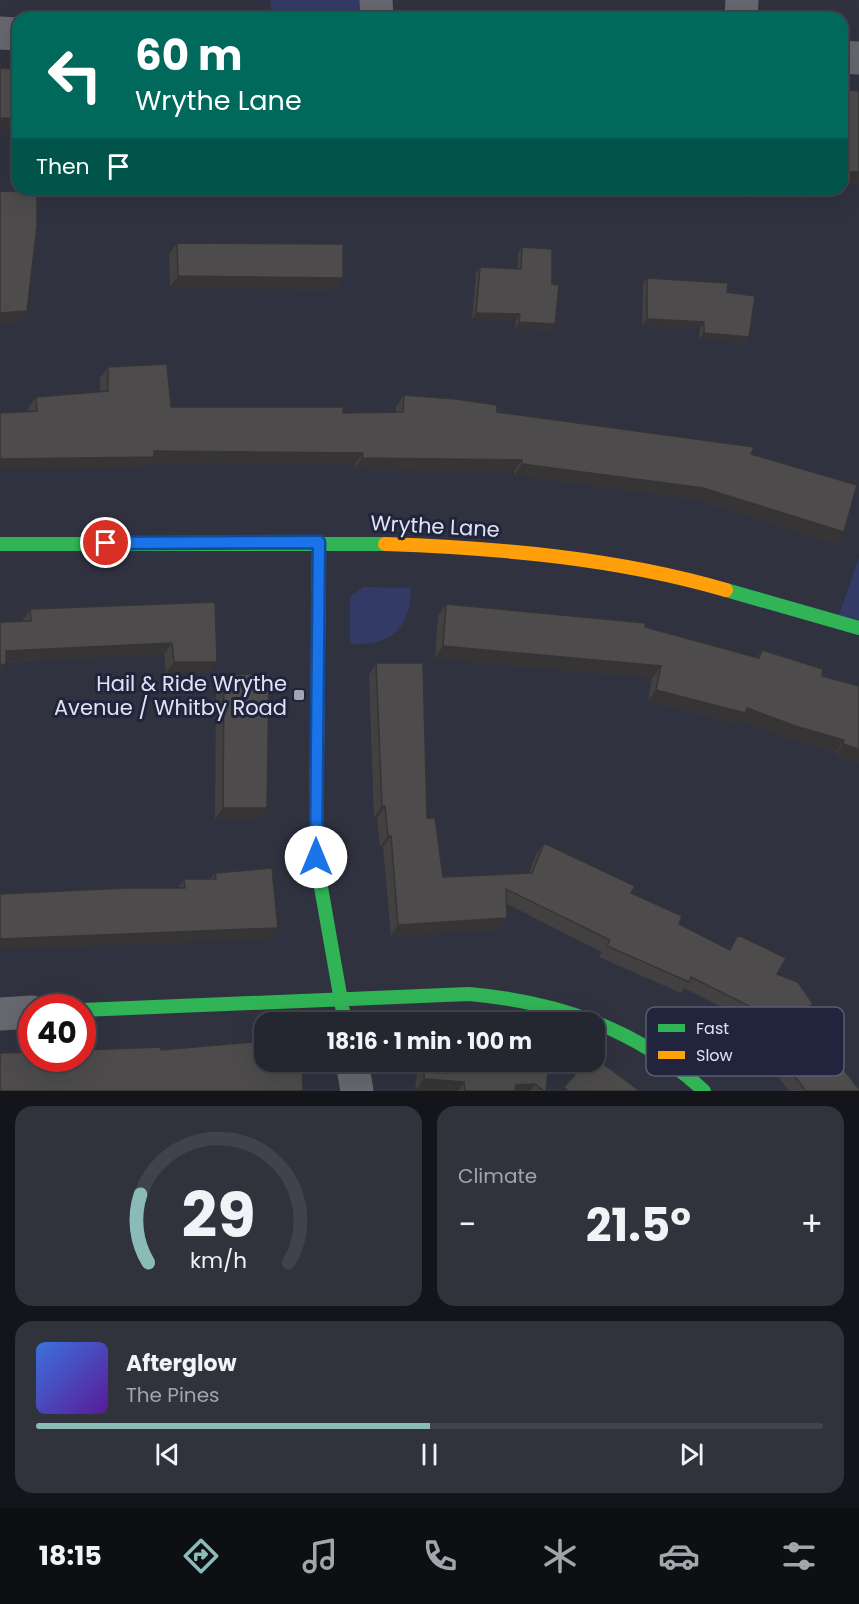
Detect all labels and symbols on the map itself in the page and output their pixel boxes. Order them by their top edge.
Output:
street label: Wrythe Lane [370,508,500,544]
pin [80,517,131,568]
place label: Hail & Ride Wrythe Avenue / Whitby Road [54,669,287,722]
marker: Hail & Ride Wrythe Avenue / Whitby Road [292,688,306,702]
position arrow [284,825,348,889]
speed limit sign: 40 [18,994,96,1072]
legend [646,1007,844,1076]
text: Fast [696,1017,729,1040]
text: Slow [696,1044,733,1067]

